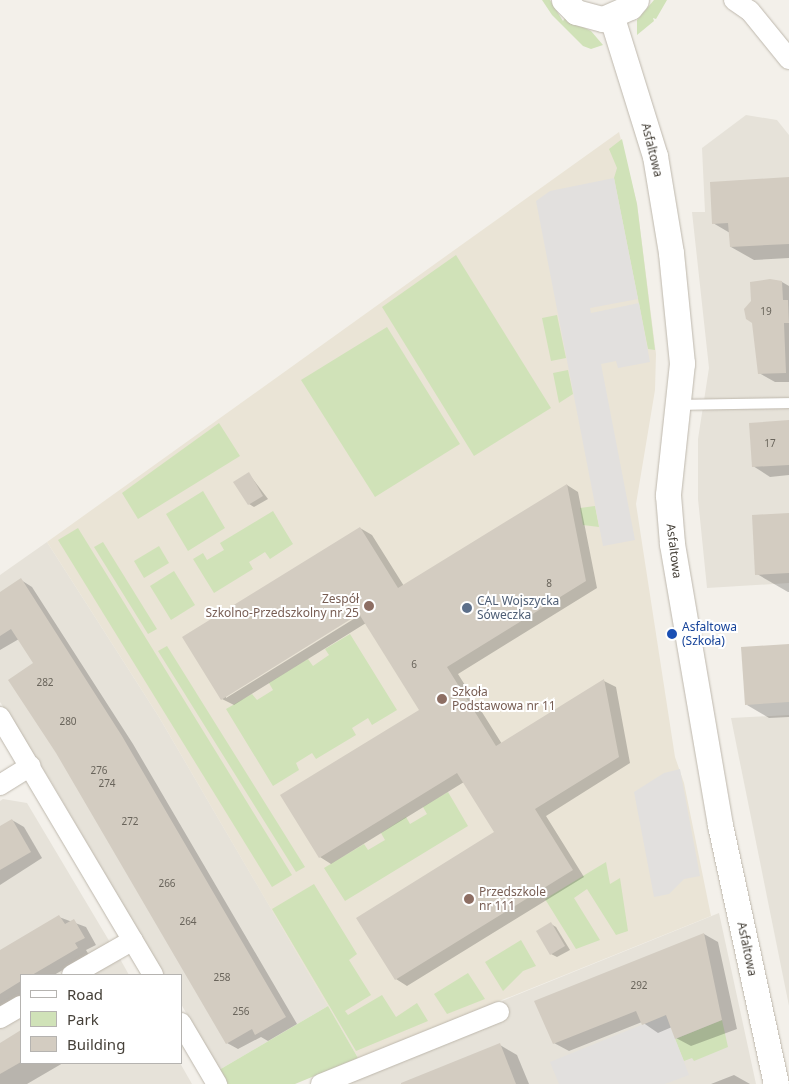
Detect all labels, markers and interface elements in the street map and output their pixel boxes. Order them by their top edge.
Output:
street label: Asfaltowa [638,122,666,178]
house number: 19 [760,306,772,318]
house number: 17 [764,438,776,450]
street label: Asfaltowa [664,523,684,579]
house number: 8 [546,578,552,590]
place label: Zespół Szkolno-Przedszkolny nr 25 [205,592,359,620]
place label: CAL Wojszycka Sóweczka [477,594,559,622]
marker: Zespół Szkolno-Przedszkolny nr 25 [363,600,375,612]
marker: CAL Wojszycka Sóweczka [461,602,473,614]
place label: Asfaltowa (Szkoła) [682,620,737,648]
marker: Asfaltowa (Szkoła) [666,628,678,640]
house number: 6 [411,659,417,671]
house number: 282 [36,677,54,689]
place label: Szkoła Podstawowa nr 11 [452,685,556,713]
marker: Szkoła Podstawowa nr 11 [436,693,448,705]
house number: 280 [59,716,77,728]
house number: 276 [90,765,108,777]
house number: 274 [98,778,116,790]
house number: 272 [121,816,139,828]
house number: 266 [158,878,176,890]
place label: Przedszkole nr 111 [479,885,546,913]
marker: Przedszkole nr 111 [463,893,475,905]
house number: 264 [179,916,197,928]
street label: Asfaltowa [734,921,760,977]
house number: 258 [213,972,231,984]
legend [20,974,182,1064]
house number: 292 [630,980,648,992]
text: Road [67,984,103,1004]
house number: 256 [232,1006,250,1018]
text: Park [67,1009,99,1029]
text: Building [67,1034,125,1054]

